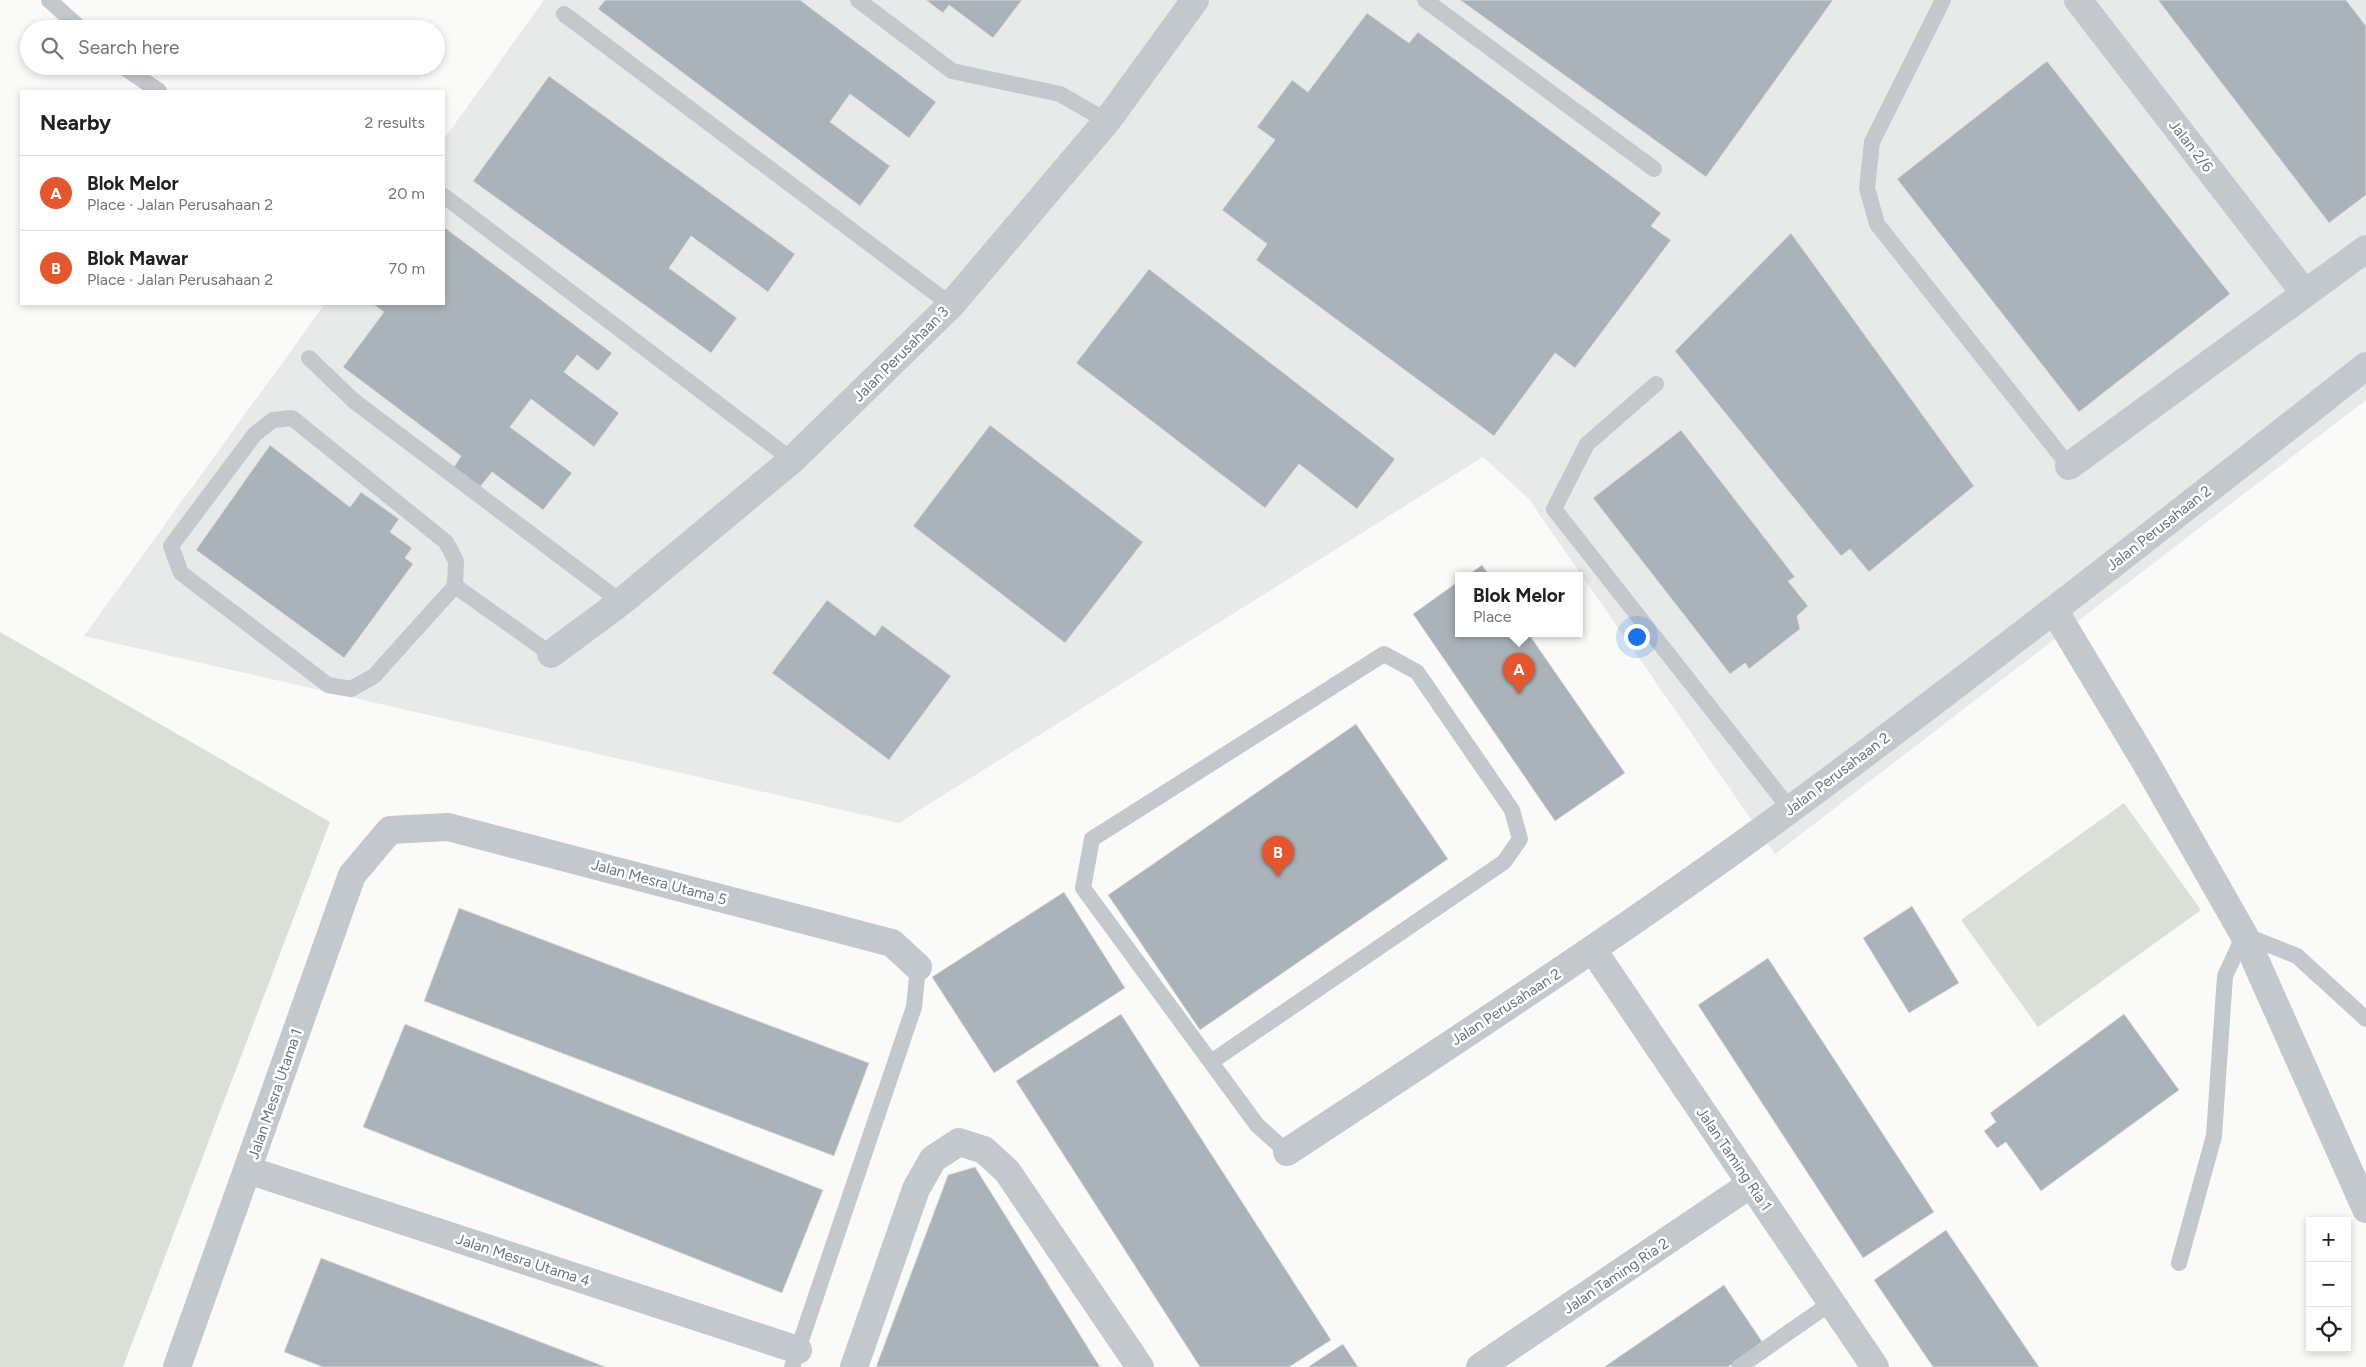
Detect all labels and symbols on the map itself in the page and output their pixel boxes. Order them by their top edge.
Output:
street label: Jalan 2/6 [2165,116,2217,176]
street label: Jalan Perusahaan 3 [850,303,952,405]
street label: Jalan Perusahaan 2 [2103,482,2215,574]
your location [1624,624,1650,650]
pin: A [1503,653,1535,694]
street label: Jalan Perusahaan 2 [1781,728,1893,820]
pin: B [1262,836,1294,877]
street label: Jalan Mesra Utama 5 [589,855,729,909]
street label: Jalan Perusahaan 2 [1448,965,1564,1049]
street label: Jalan Mesra Utama 1 [244,1026,306,1162]
street label: Jalan Taming Ria 1 [1693,1104,1775,1214]
street label: Jalan Mesra Utama 4 [454,1230,592,1290]
street label: Jalan Taming Ria 2 [1560,1234,1672,1318]

